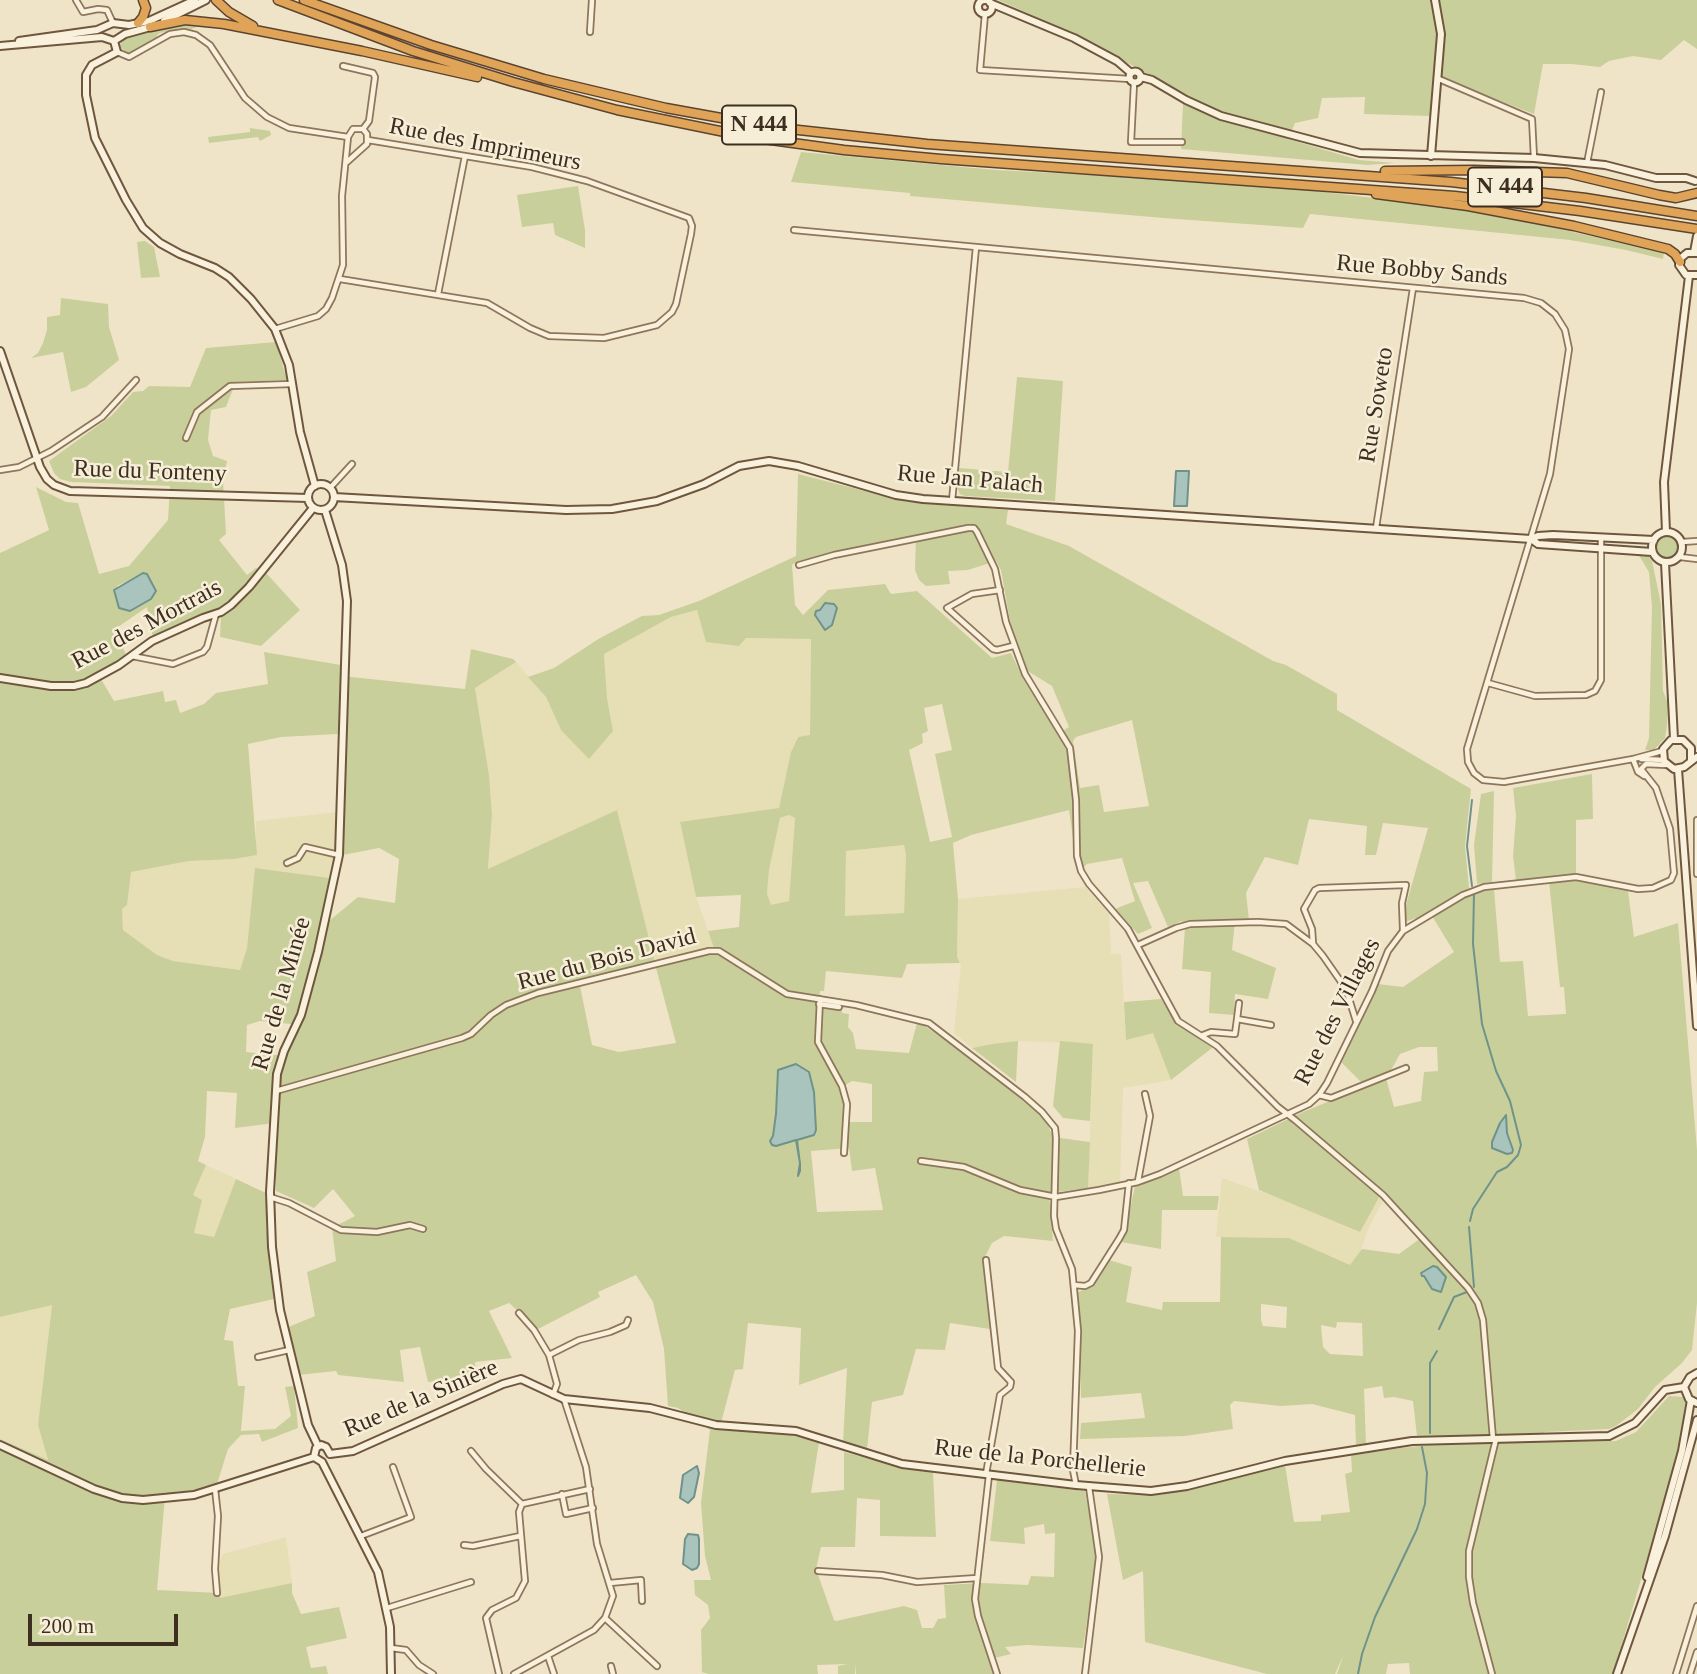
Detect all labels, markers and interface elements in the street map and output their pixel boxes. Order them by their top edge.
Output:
road number: N 444 [722,106,796,144]
street label: Rue des Imprimeurs [387,112,583,178]
road number: N 444 [1468,168,1542,206]
street label: Rue Bobby Sands [1335,249,1509,293]
street label: Rue Soweto [1354,345,1400,465]
street label: Rue du Fonteny [73,455,227,489]
street label: Rue Jan Palach [896,459,1044,501]
street label: Rue des Mortrais [67,573,227,677]
street label: Rue de la Minée [246,914,318,1074]
street label: Rue du Bois David [515,922,699,998]
street label: Rue des Villages [1289,934,1387,1090]
street label: Rue de la Sinière [340,1354,502,1444]
street label: Rue de la Porchellerie [933,1434,1147,1484]
scale bar [32,1600,182,1644]
text: 200 m [41,1614,94,1638]

